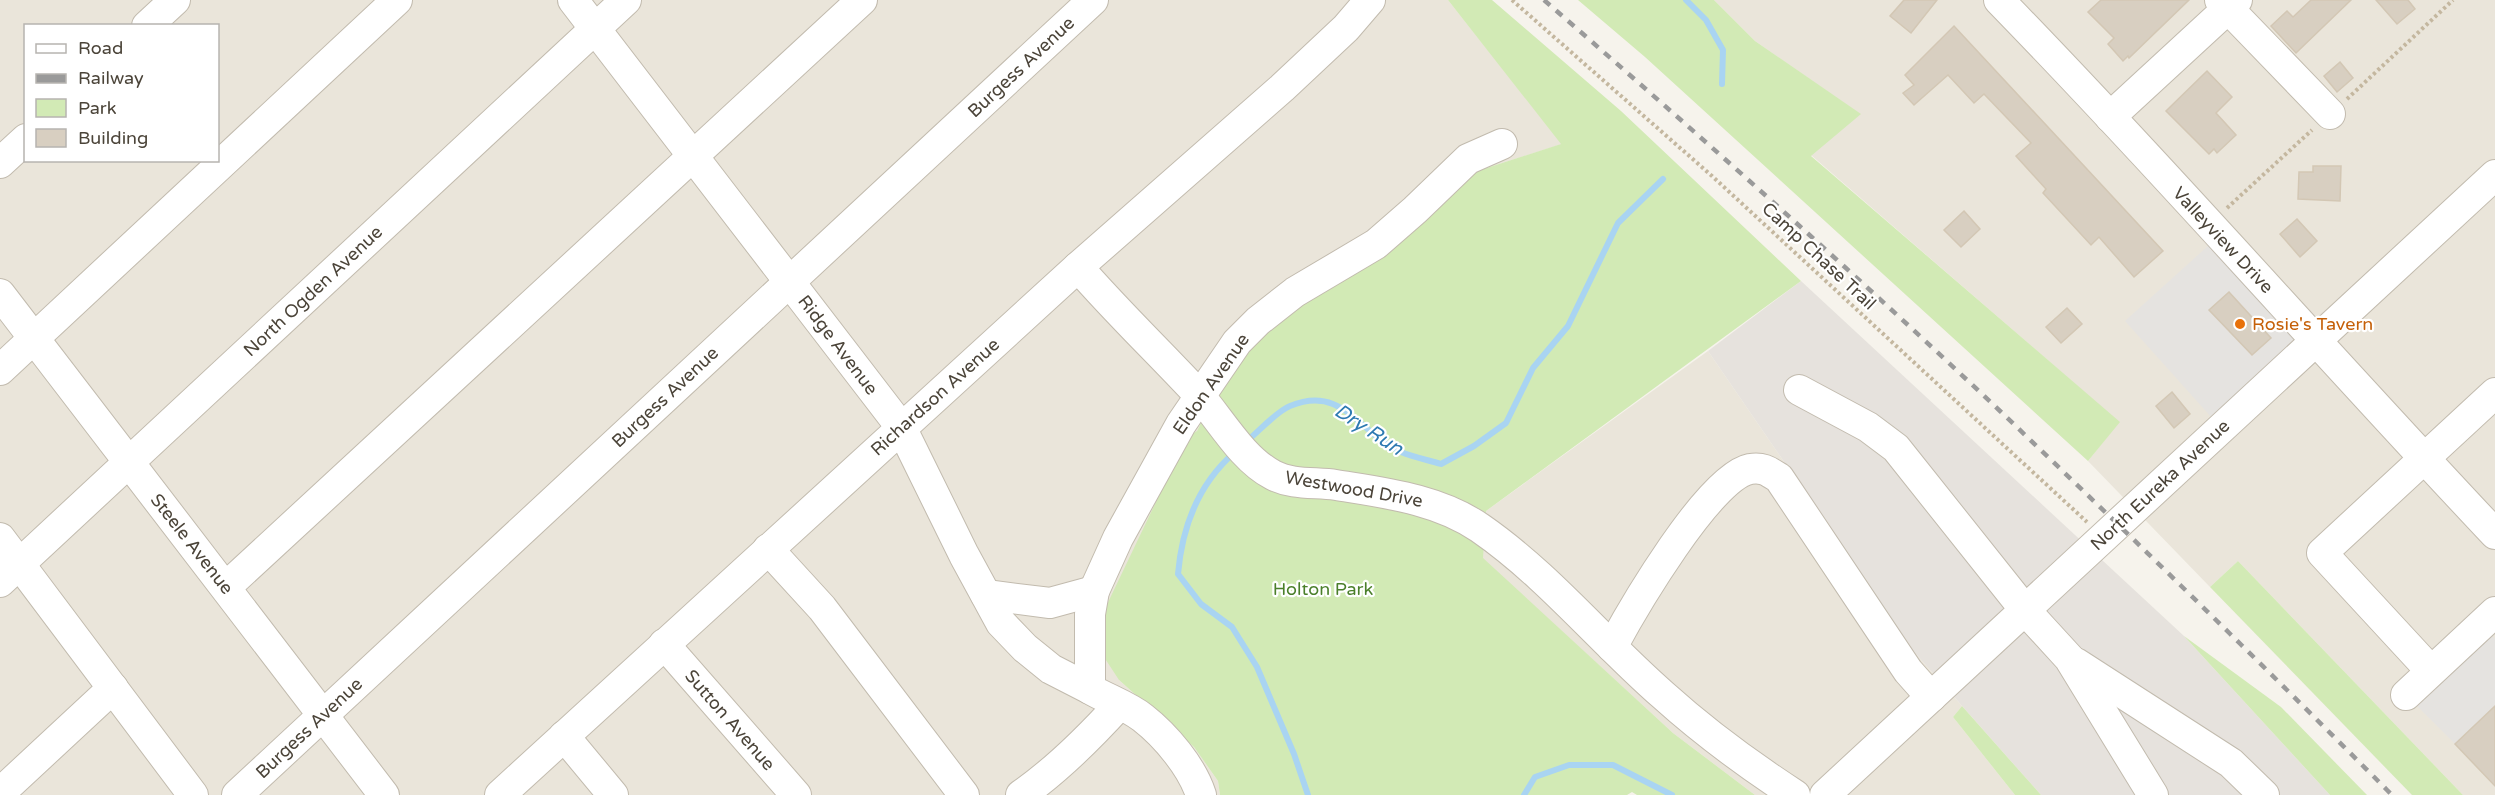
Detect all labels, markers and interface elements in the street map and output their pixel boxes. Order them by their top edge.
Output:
street label: Burgess Avenue [963,12,1079,122]
legend [24,24,219,162]
text: Road [78,37,123,59]
text: Railway [78,67,144,89]
text: Park [78,97,117,119]
text: Building [78,127,148,149]
street label: Valleyview Drive [2168,182,2278,298]
street label: Camp Chase Trail [1757,197,1881,315]
street label: North Ogden Avenue [239,221,387,361]
street label: Ridge Avenue [793,291,883,399]
place label: Rosie's Tavern [2252,313,2373,335]
marker: Rosie's Tavern [2233,317,2247,331]
street label: Eldon Avenue [1168,329,1254,439]
street label: Richardson Avenue [866,333,1004,461]
street label: Burgess Avenue [607,342,723,452]
water label: Dry Run [1330,399,1408,461]
street label: North Eureka Avenue [2086,415,2234,555]
street label: Westwood Drive [1283,466,1425,512]
street label: Steele Avenue [146,489,238,599]
park label: Holton Park [1273,578,1373,600]
street label: Sutton Avenue [680,665,780,775]
street label: Burgess Avenue [251,673,367,783]

